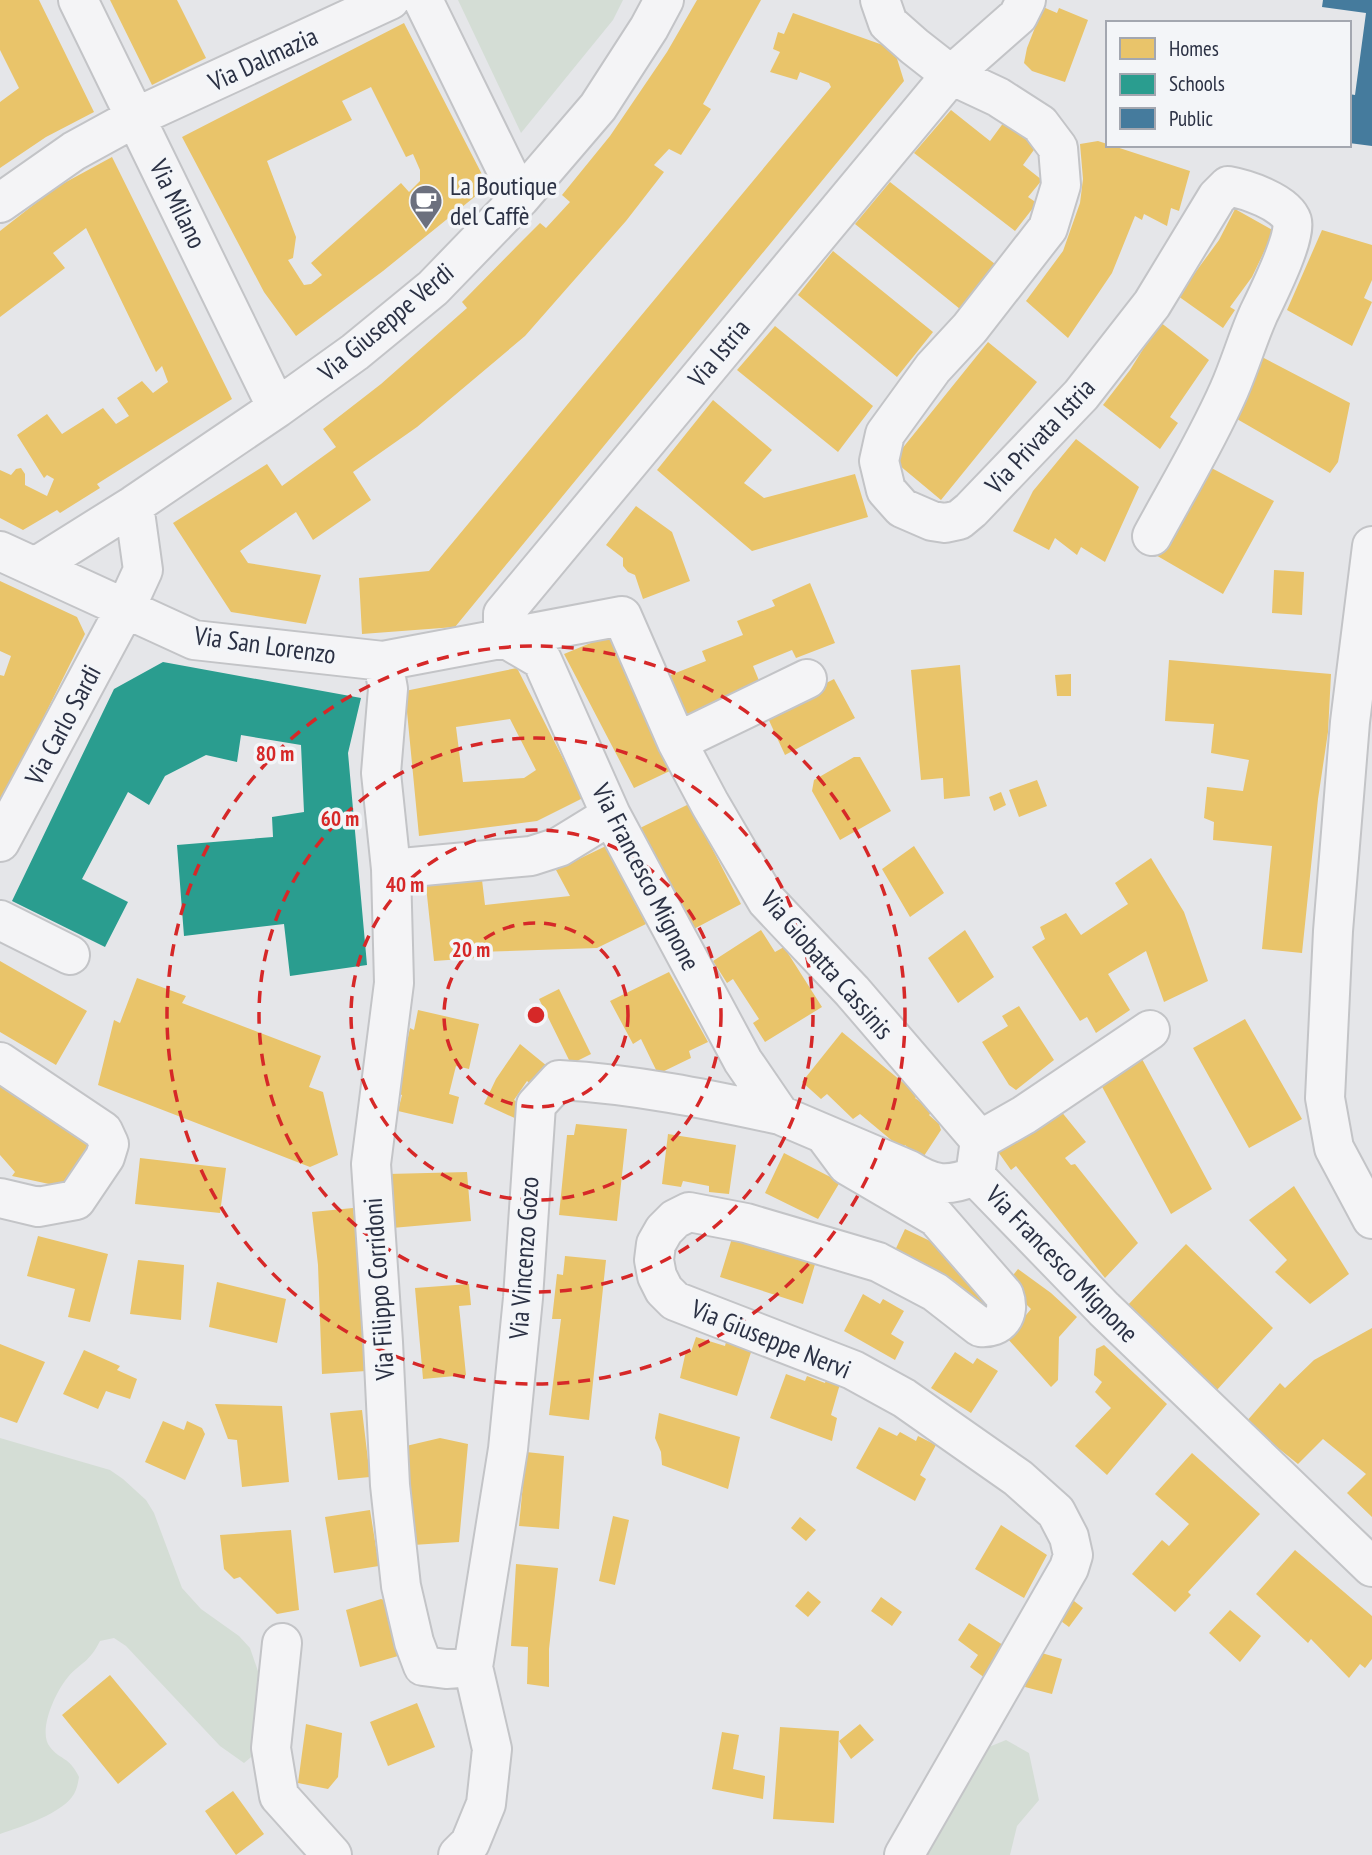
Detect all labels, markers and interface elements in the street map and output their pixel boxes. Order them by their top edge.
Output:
street label: Via Dalmazia [202,19,323,99]
legend [1106,21,1351,147]
text: Homes [1169,35,1219,62]
text: Schools [1169,70,1225,97]
text: Public [1169,105,1214,132]
street label: Via Milano [142,153,214,254]
place label: La Boutique del Caffè [450,169,557,232]
cafe icon: La Boutique del Caffè [407,182,445,231]
street label: Via Giuseppe Verdi [310,255,460,388]
street label: Via Istria [680,312,757,394]
street label: Via Privata Istria [977,371,1102,501]
street label: Via San Lorenzo [191,618,338,671]
street label: Via Carlo Sardi [17,659,108,791]
text: 80 m [256,740,294,767]
street label: Via Francesco Mignone [585,777,708,976]
text: 60 m [321,805,359,832]
text: 40 m [386,871,424,898]
street label: Via Giobatta Cassinis [753,883,901,1046]
text: 20 m [452,936,490,963]
centre of rings [524,1003,548,1027]
street label: Via Vincenzo Gozo [501,1176,546,1341]
street label: Via Francesco Mignone [978,1178,1146,1349]
street label: Via Filippo Corridoni [356,1197,401,1382]
street label: Via Giuseppe Nervi [686,1291,856,1386]

